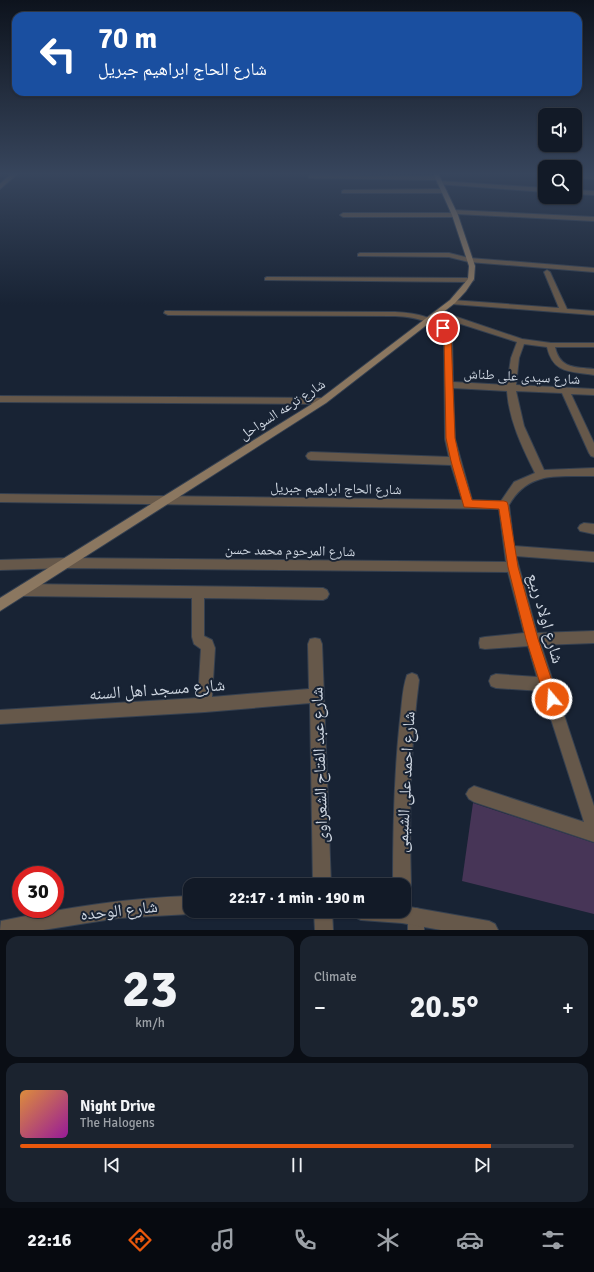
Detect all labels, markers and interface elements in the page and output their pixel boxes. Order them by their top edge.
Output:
text: 70 m [98,22,157,56]
icon: left [32,28,84,80]
text: شارع الحاج ابراهيم جبريل [98,58,267,80]
map controls [538,108,582,204]
button: sound [538,108,582,152]
button: search [538,160,582,204]
pin [426,311,460,345]
icon: arrive [432,317,454,339]
street label: شارع سيدى على طناش [463,365,581,389]
street label: شارع ترعه السواحل [236,375,329,444]
street label: شارع الحاج ابراهيم جبريل [270,479,402,499]
street label: شارع المرحوم محمد حسن [225,541,355,561]
street label: شارع اولاد ربيع [522,570,568,666]
street label: شارع مسجد اهل السنه [88,674,226,706]
position arrow [531,678,573,720]
street label: شارع عبد الفتاح الشعراوى [306,687,334,843]
street label: شارع احمد على الشيمى [391,711,421,853]
speed limit sign: 30 [12,866,64,918]
text: 22:17 · 1 min · 190 m [229,889,365,907]
street label: شارع الوحده [79,896,159,926]
text: 23 [122,957,178,1021]
text: Climate [314,969,357,985]
text: 20.5° [409,989,479,1026]
text: − [314,994,326,1021]
text: + [562,994,574,1021]
text: km/h [135,1015,165,1031]
text: Night Drive [80,1097,155,1115]
text: The Halogens [80,1115,155,1131]
icon: previous [101,1154,123,1176]
icon: pause [286,1154,308,1176]
icon: next [471,1154,493,1176]
icon: directions [126,1226,154,1254]
icon: music [209,1226,237,1254]
icon: phone [291,1226,319,1254]
icon: climate [374,1226,402,1254]
icon: car [456,1226,484,1254]
icon: filters [539,1226,567,1254]
text: 22:16 [27,1229,71,1251]

